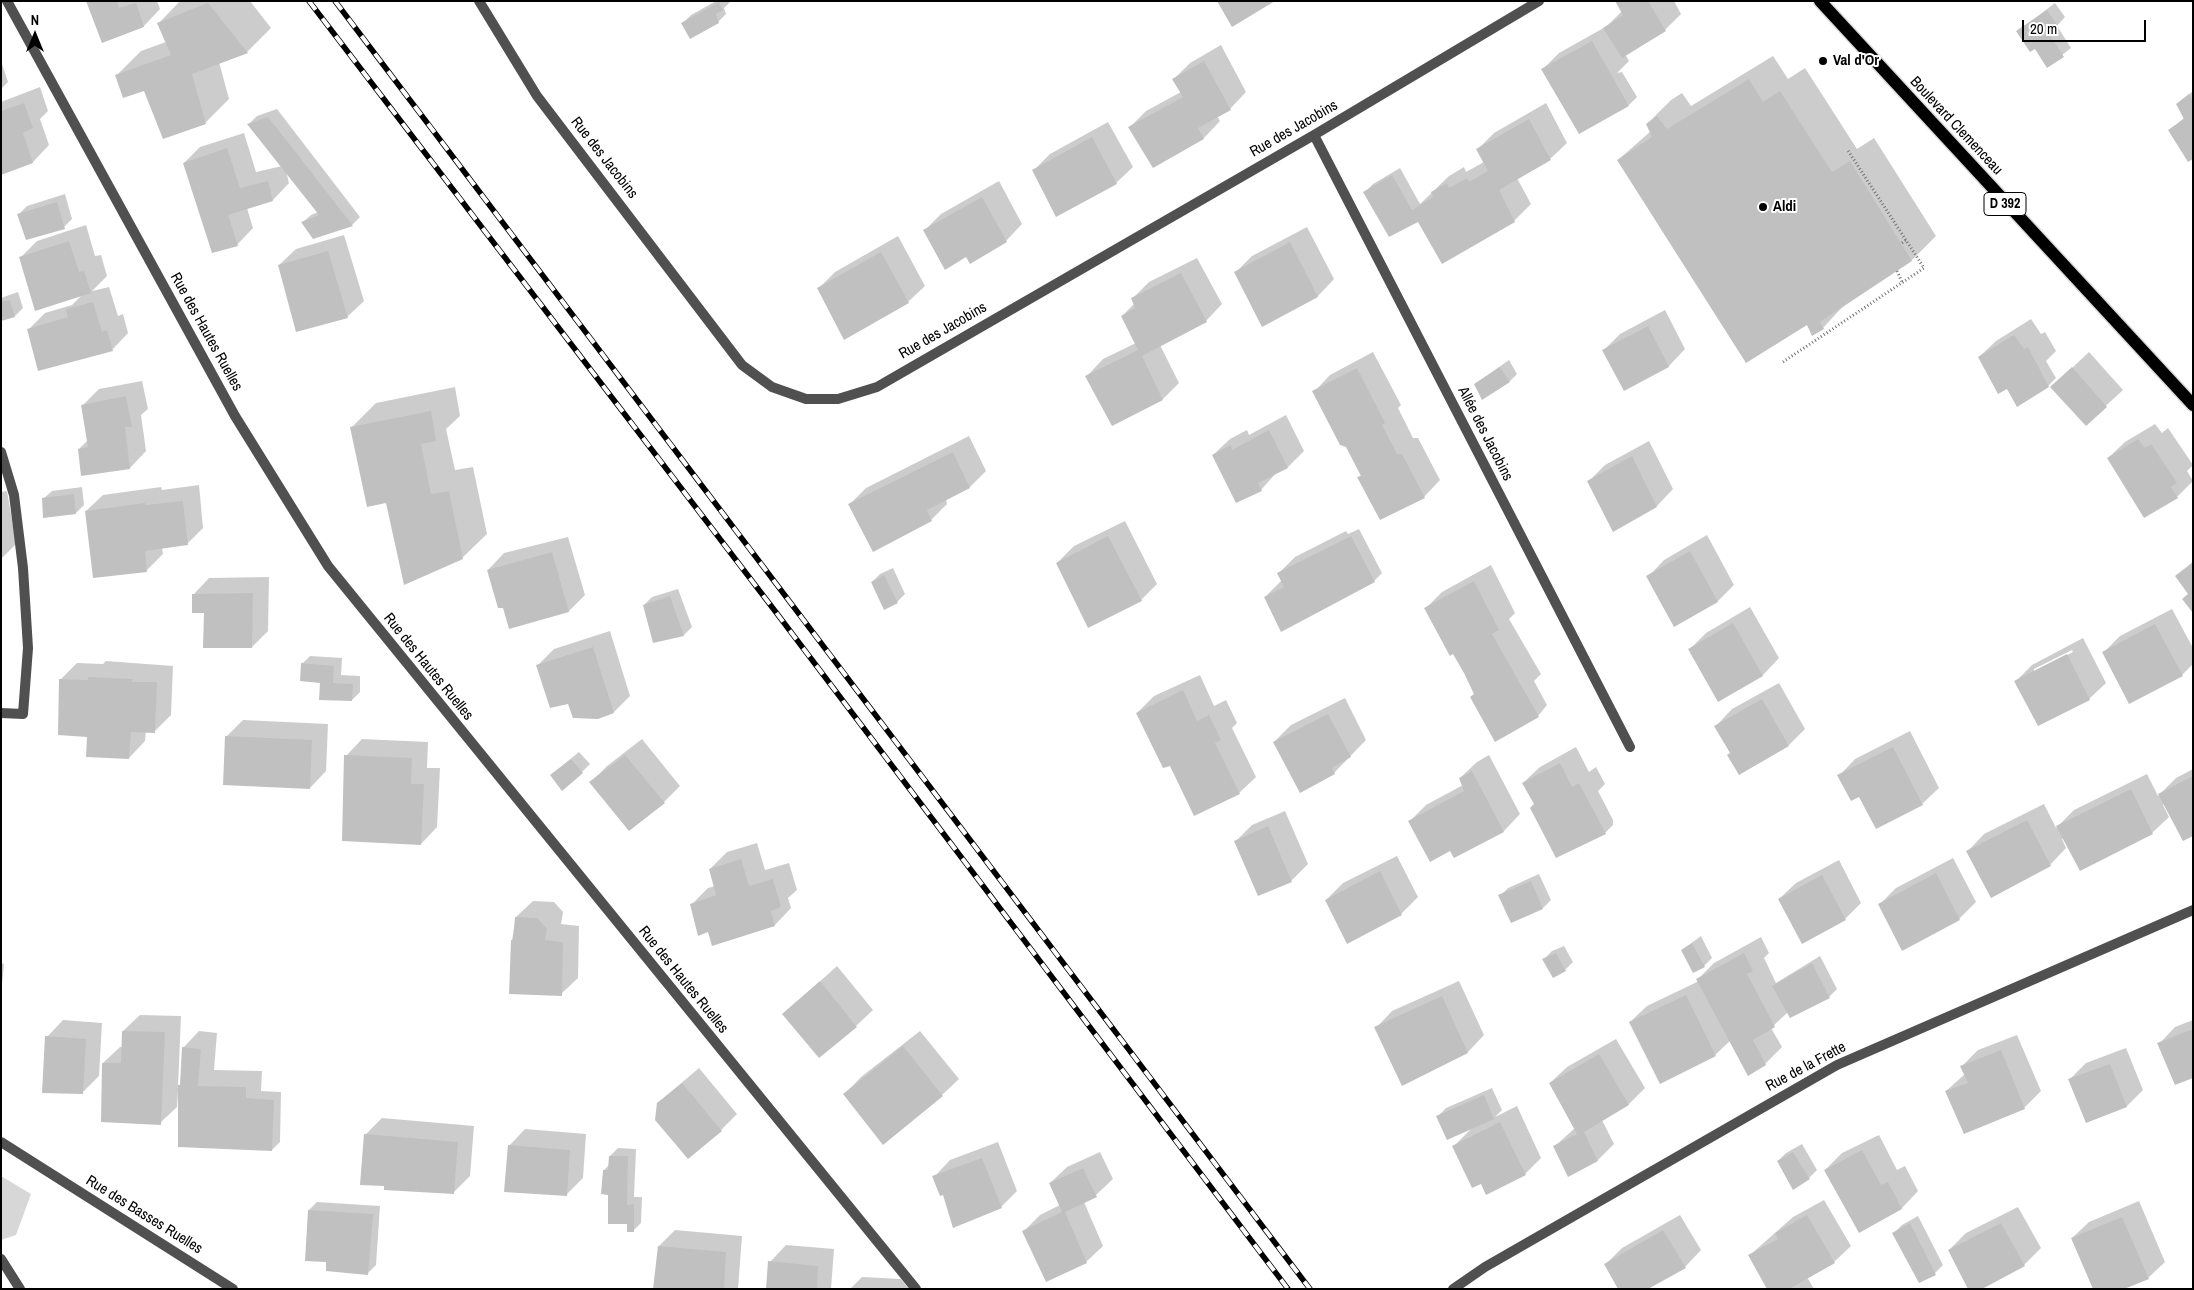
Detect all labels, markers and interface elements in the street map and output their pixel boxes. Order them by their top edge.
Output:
north arrow [10,10,60,60]
scale bar [2024,10,2148,42]
text: N [31,11,39,29]
text: 20 m [2030,18,2057,39]
place label: Val d'Or [1833,52,1879,70]
marker: Val d'Or [1817,55,1829,67]
street label: Boulevard Clemenceau [1906,73,2006,179]
street label: Rue des Jacobins [1247,97,1341,161]
street label: Rue des Jacobins [567,114,641,202]
road number: D 392 [1984,192,2026,215]
place label: Aldi [1773,198,1796,216]
marker: Aldi [1757,201,1769,213]
street label: Rue des Hautes Ruelles [166,270,246,394]
street label: Rue des Jacobins [896,299,990,363]
street label: Allée des Jacobins [1454,384,1516,484]
street label: Rue des Hautes Ruelles [379,610,477,724]
street label: Rue des Hautes Ruelles [634,923,732,1037]
street label: Rue de la Frette [1763,1038,1849,1096]
street label: Rue des Basses Ruelles [82,1172,206,1258]

